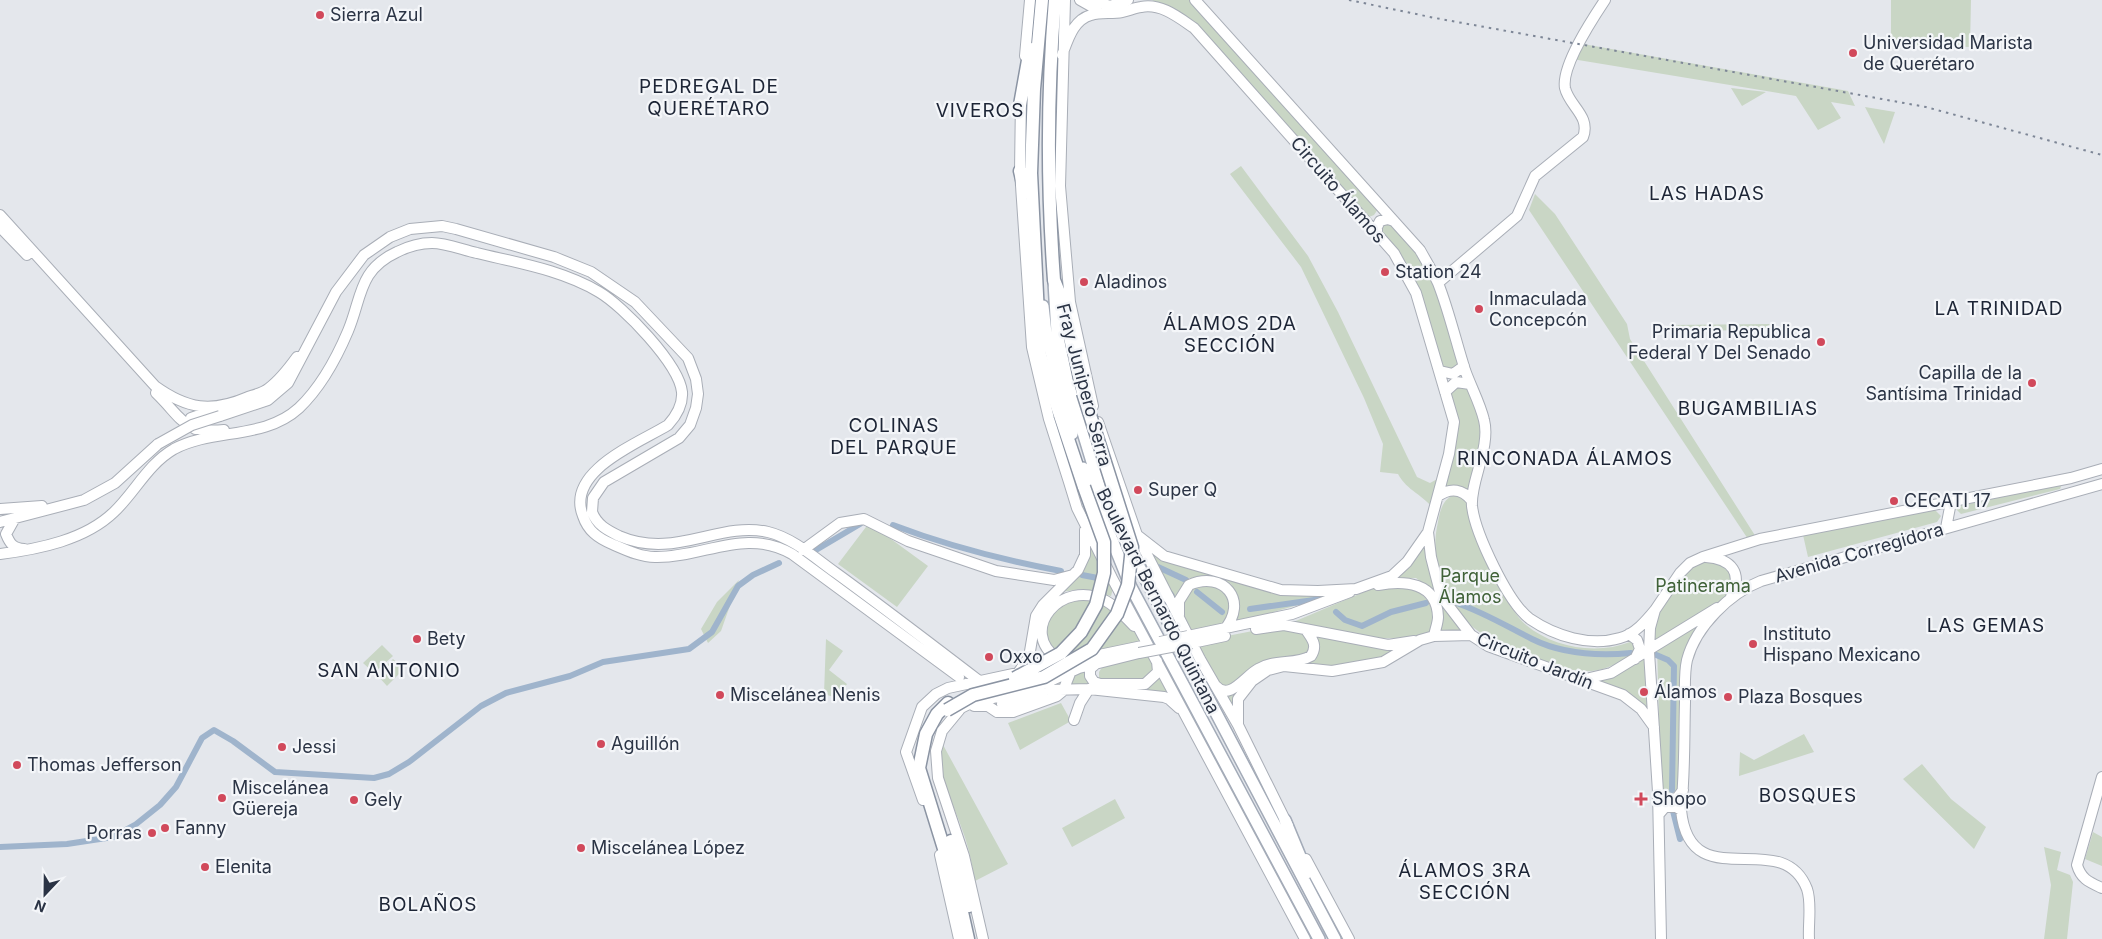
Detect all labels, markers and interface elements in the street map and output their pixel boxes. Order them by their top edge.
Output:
place label: Sierra Azul [330,4,423,25]
marker: Sierra Azul [314,9,326,21]
place label: Universidad Marista de Querétaro [1863,32,2033,74]
marker: Universidad Marista de Querétaro [1847,47,1859,59]
district label: PEDREGAL DE QUERÉTARO [639,75,779,120]
district label: VIVEROS [936,99,1024,122]
street label: Circuito Álamos [1287,132,1391,247]
district label: LAS HADAS [1649,182,1765,205]
place label: Station 24 [1395,261,1482,282]
marker: Station 24 [1379,266,1391,278]
place label: Aladinos [1094,271,1167,292]
marker: Aladinos [1078,276,1090,288]
place label: Inmaculada Concepcón [1489,288,1587,330]
district label: LA TRINIDAD [1934,297,2064,320]
street label: Fray Junipero Serra [1053,301,1116,469]
marker: Inmaculada Concepcón [1473,303,1485,315]
district label: ÁLAMOS 2DA SECCIÓN [1163,311,1297,357]
place label: Primaria Republica Federal Y Del Senado [1628,321,1811,363]
marker: Primaria Republica Federal Y Del Senado [1815,336,1827,348]
place label: Capilla de la Santísima Trinidad [1866,362,2022,404]
marker: Capilla de la Santísima Trinidad [2026,377,2038,389]
district label: BUGAMBILIAS [1678,397,1818,420]
district label: COLINAS DEL PARQUE [830,414,958,459]
district label: RINCONADA ÁLAMOS [1457,446,1673,470]
place label: Super Q [1148,479,1217,500]
marker: Super Q [1132,484,1144,496]
street label: Boulevard Bernardo Quintana [1092,485,1225,717]
place label: CECATI 17 [1904,490,1991,511]
marker: CECATI 17 [1888,495,1900,507]
street label: Avenida Corregidora [1772,518,1946,587]
park label: Parque Álamos [1439,565,1501,607]
park label: Patinerama [1655,575,1751,596]
district label: LAS GEMAS [1927,614,2045,637]
place label: Instituto Hispano Mexicano [1763,623,1921,665]
place label: Bety [427,628,466,649]
street label: Circuito Jardín [1474,628,1596,693]
marker: Bety [411,633,423,645]
marker: Instituto Hispano Mexicano [1747,638,1759,650]
place label: Oxxo [999,646,1043,667]
marker: Oxxo [983,651,995,663]
district label: SAN ANTONIO [317,659,461,682]
place label: Álamos [1654,680,1717,702]
place label: Miscelánea Nenis [730,684,880,705]
marker: Álamos [1638,686,1650,698]
place label: Plaza Bosques [1738,686,1863,707]
marker: Miscelánea Nenis [714,689,726,701]
marker: Plaza Bosques [1722,691,1734,703]
place label: Aguillón [611,733,680,754]
place label: Jessi [292,736,336,757]
marker: Aguillón [595,738,607,750]
marker: Jessi [276,741,288,753]
place label: Thomas Jefferson [27,754,182,775]
marker: Thomas Jefferson [11,759,23,771]
place label: Miscelánea Güereja [232,777,329,819]
district label: BOSQUES [1759,784,1857,807]
place label: Shopo [1652,788,1707,809]
place label: Gely [364,789,403,810]
marker: Miscelánea Güereja [216,792,228,804]
marker: Shopo [1634,792,1648,806]
marker: Gely [348,794,360,806]
place label: Fanny [175,817,226,838]
place label: Porras [86,822,142,843]
marker: Fanny [159,822,171,834]
marker: Porras [146,827,158,839]
place label: Miscelánea López [591,837,745,858]
marker: Miscelánea López [575,842,587,854]
place label: Elenita [215,856,272,877]
district label: ÁLAMOS 3RA SECCIÓN [1398,858,1532,904]
marker: Elenita [199,861,211,873]
north arrow [20,869,70,919]
district label: BOLAÑOS [379,893,477,916]
text: N [32,897,48,916]

